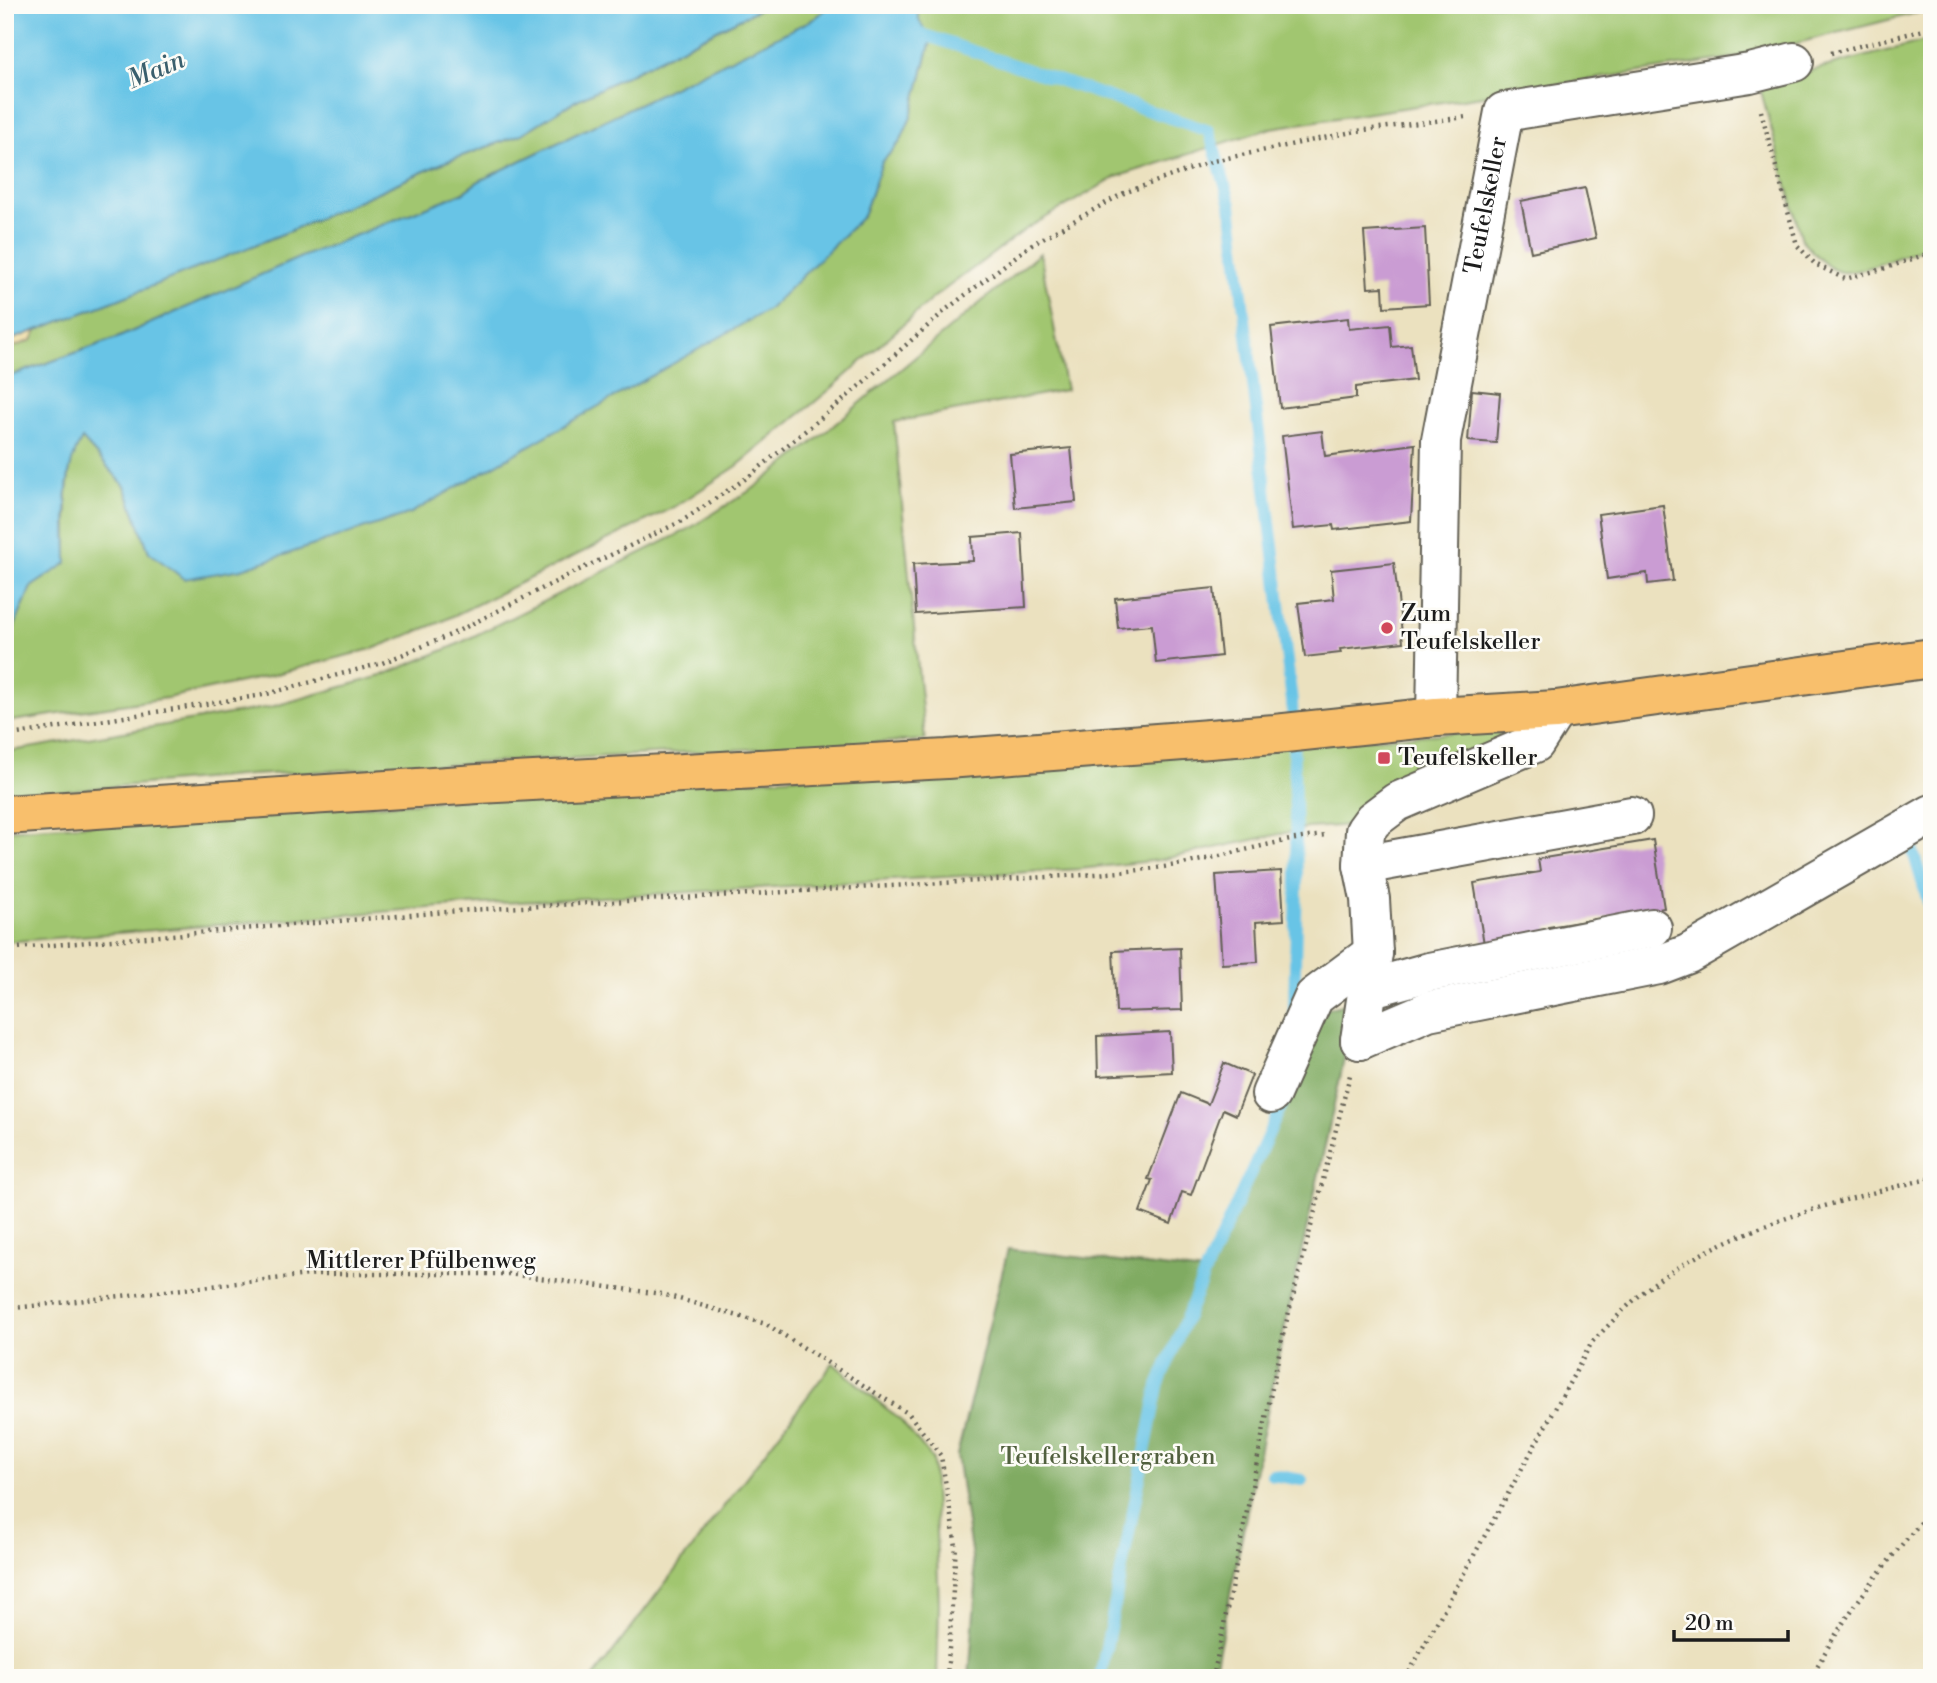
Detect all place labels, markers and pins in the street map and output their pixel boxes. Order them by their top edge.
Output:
place label: Zum Teufelskeller [1401,599,1541,657]
marker: Zum Teufelskeller [1379,620,1395,636]
place label: Teufelskeller [1398,743,1538,773]
marker: Teufelskeller [1376,750,1392,766]

